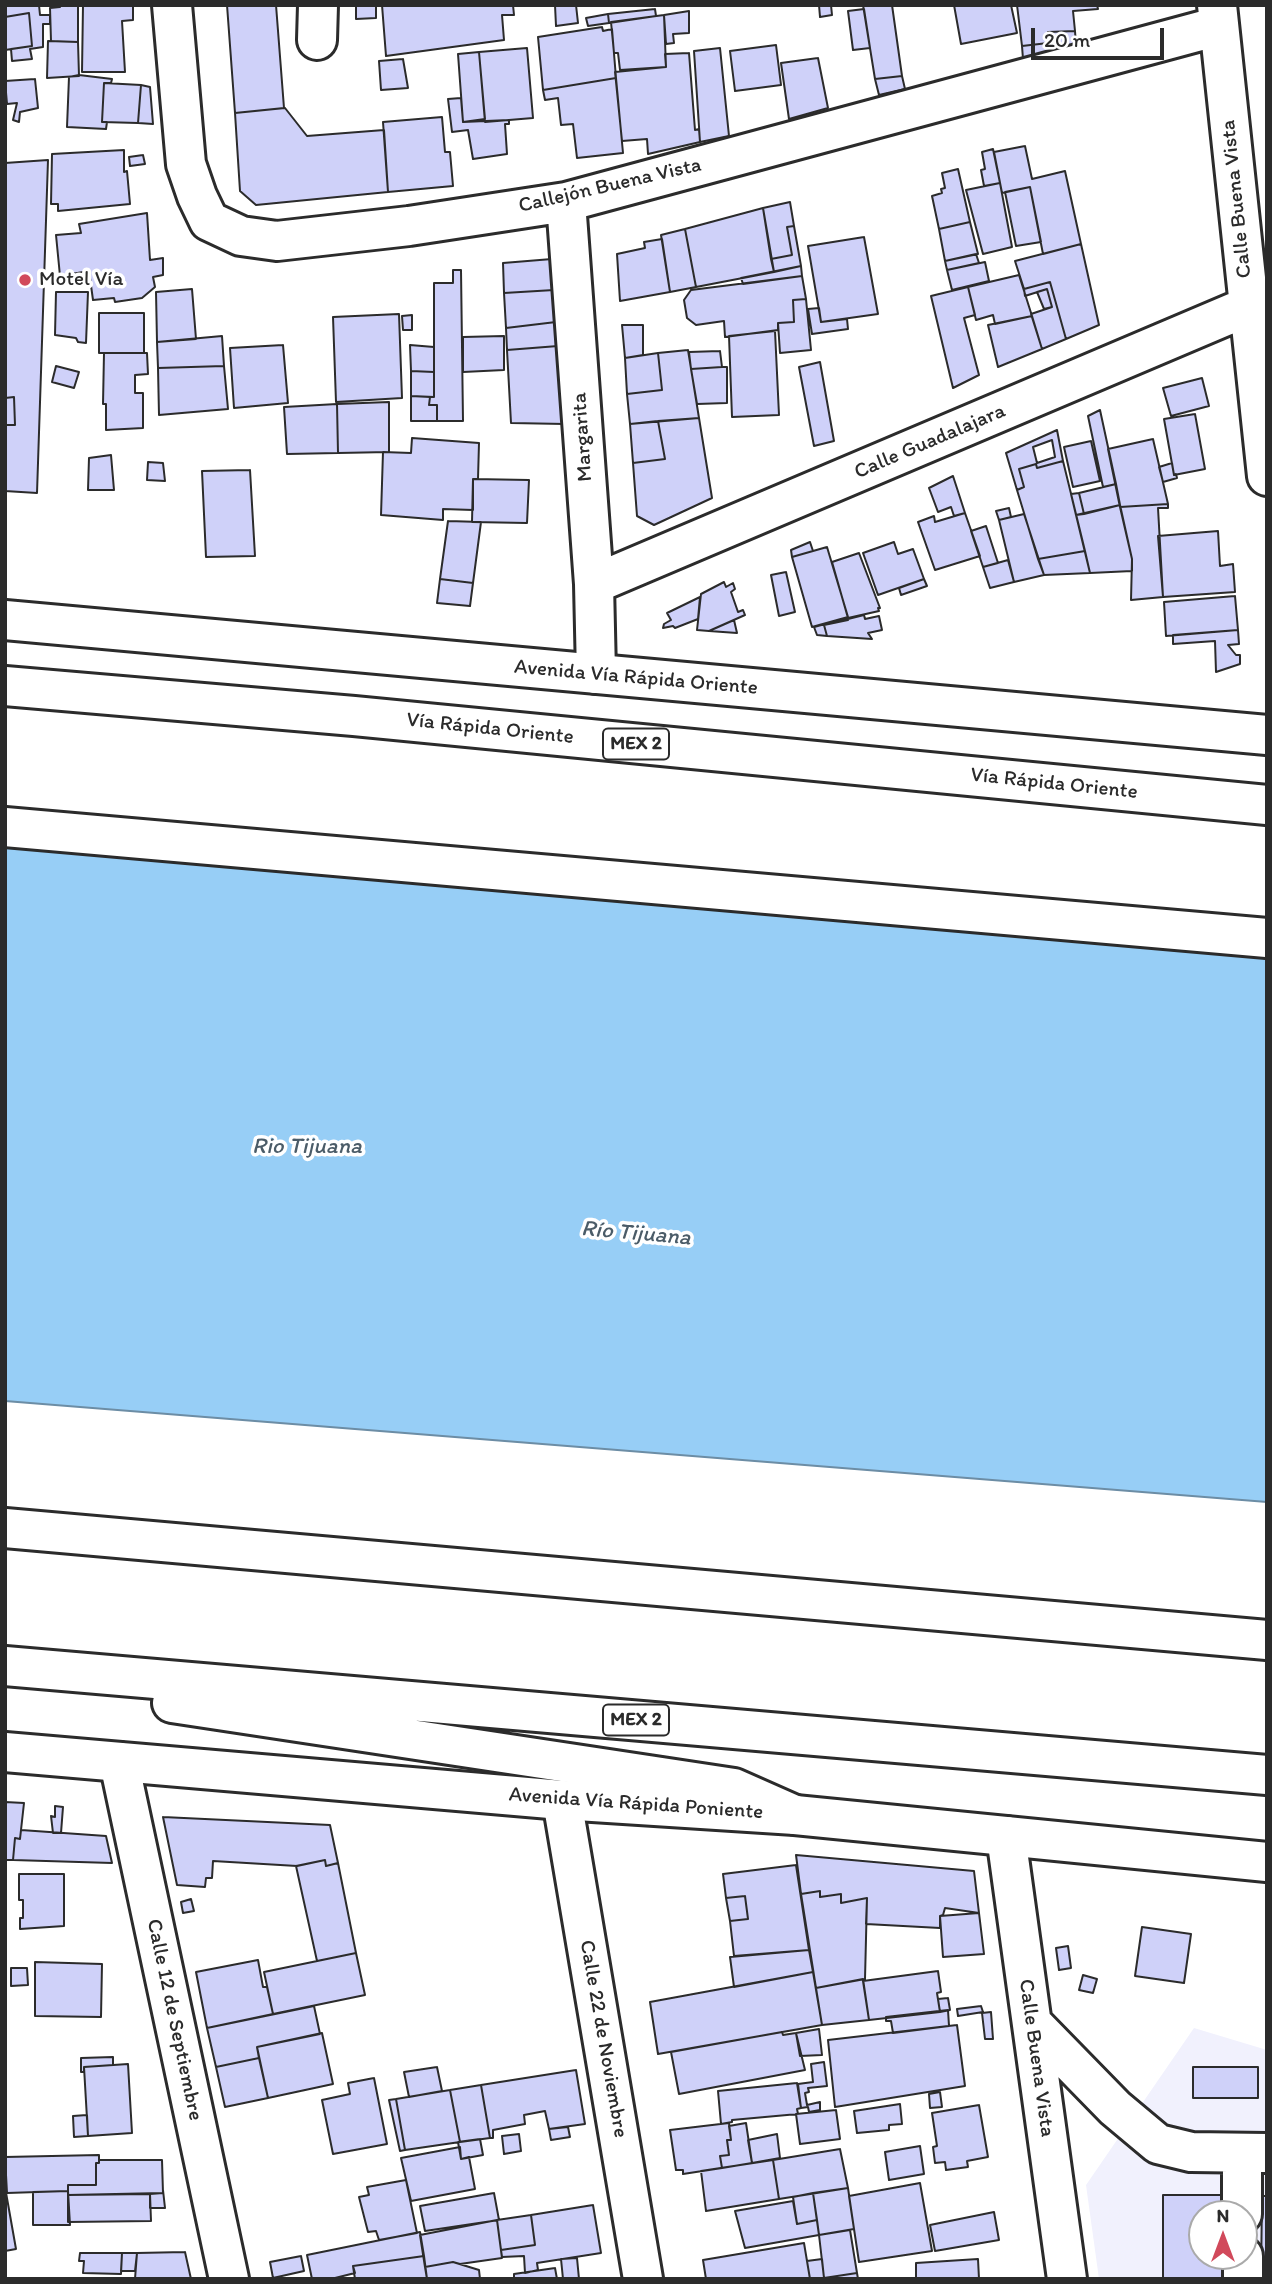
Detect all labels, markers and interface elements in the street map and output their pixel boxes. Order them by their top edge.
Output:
scale bar [1034,14,1167,58]
text: 20 m [1044,27,1090,52]
street label: Calle Buena Vista [1216,119,1258,279]
street label: Callejón Buena Vista [516,153,704,219]
place label: Motel Vía [39,267,123,293]
marker: Motel Vía [17,272,33,288]
street label: Margarita [567,392,599,482]
street label: Calle Guadalajara [851,399,1009,485]
street label: Avenida Vía Rápida Oriente [513,655,759,701]
street label: Vía Rápida Oriente [405,708,575,750]
road number: MEX 2 [603,729,669,760]
street label: Vía Rápida Oriente [969,763,1139,805]
water label: Rio Tijuana [252,1133,362,1161]
water label: Río Tijuana [580,1215,692,1253]
road number: MEX 2 [603,1704,669,1736]
street label: Avenida Vía Rápida Poniente [508,1783,764,1825]
street label: Calle 12 de Septiembre [140,1917,208,2123]
street label: Calle 22 de Noviembre [573,1938,633,2140]
street label: Calle Buena Vista [1012,1978,1060,2138]
north arrow [1188,2200,1258,2270]
text: N [1217,2204,1229,2227]

